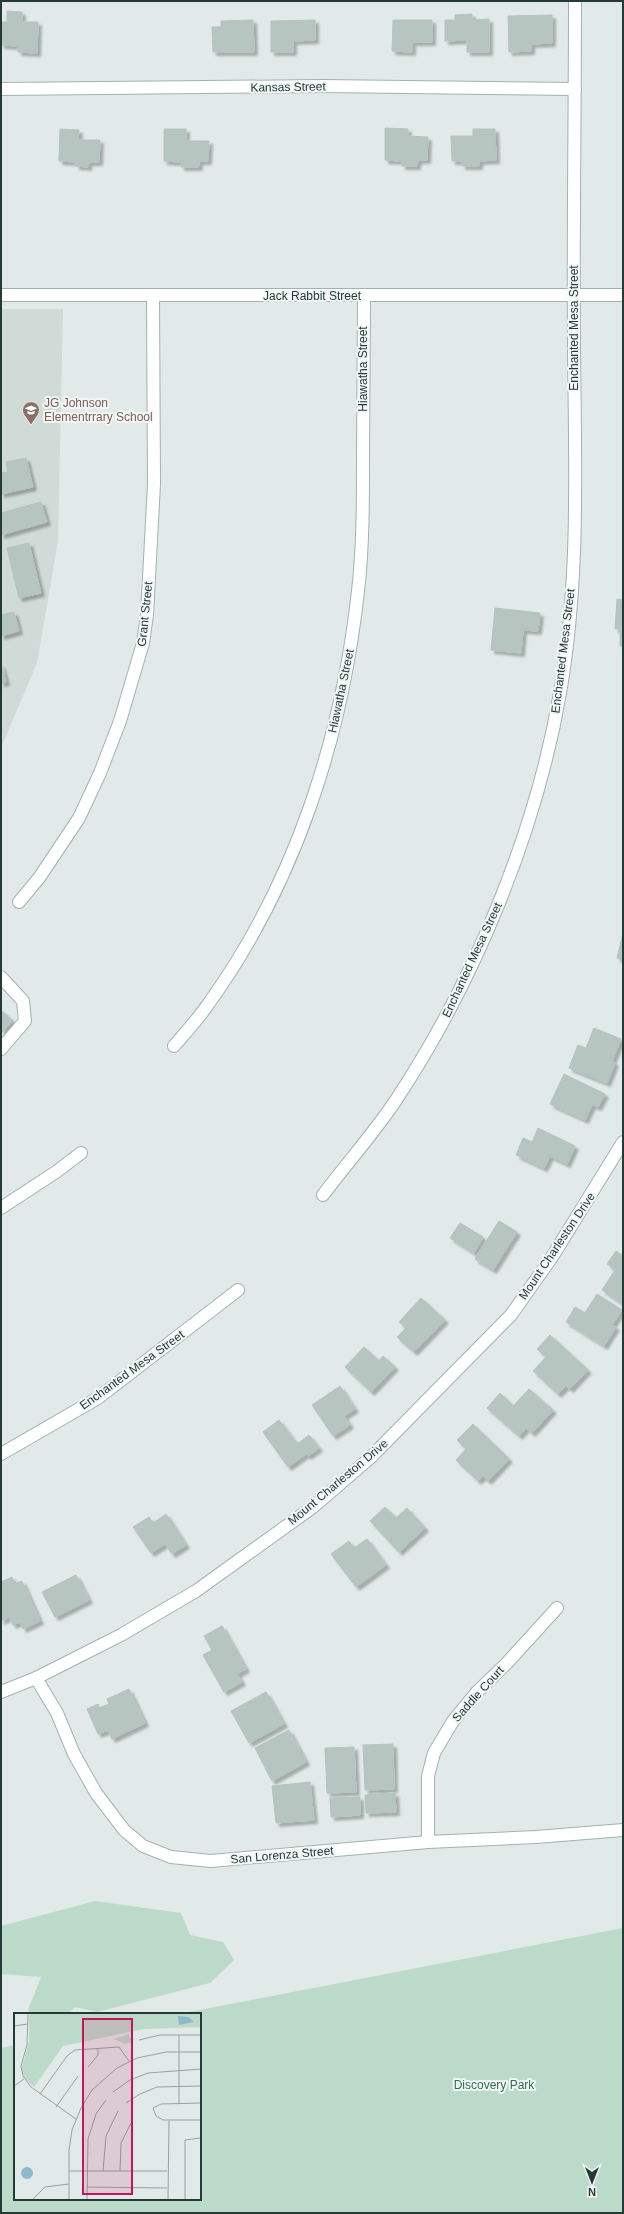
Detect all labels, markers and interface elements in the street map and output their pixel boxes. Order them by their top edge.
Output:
street label: Kansas Street [250,79,326,95]
street label: Enchanted Mesa Street [567,265,581,391]
street label: Jack Rabbit Street [263,289,362,303]
street label: Hiawatha Street [356,326,370,412]
place label: JG Johnson Elementrrary School [44,396,153,424]
school or university icon: JG Johnson Elementrrary School [21,400,41,425]
street label: Grant Street [135,580,155,647]
street label: Enchanted Mesa Street [548,587,578,714]
street label: Hiawatha Street [325,647,357,734]
street label: Enchanted Mesa Street [439,900,505,1020]
street label: Mount Charleston Drive [516,1190,598,1302]
street label: Enchanted Mesa Street [77,1327,187,1413]
street label: Mount Charleston Drive [285,1436,391,1528]
street label: Saddle Court [449,1663,507,1725]
street label: San Lorenza Street [230,1843,335,1866]
inset map [14,2013,201,2200]
park label: Discovery Park [454,2078,535,2092]
north arrow [572,2162,612,2202]
text: N [588,2186,596,2198]

